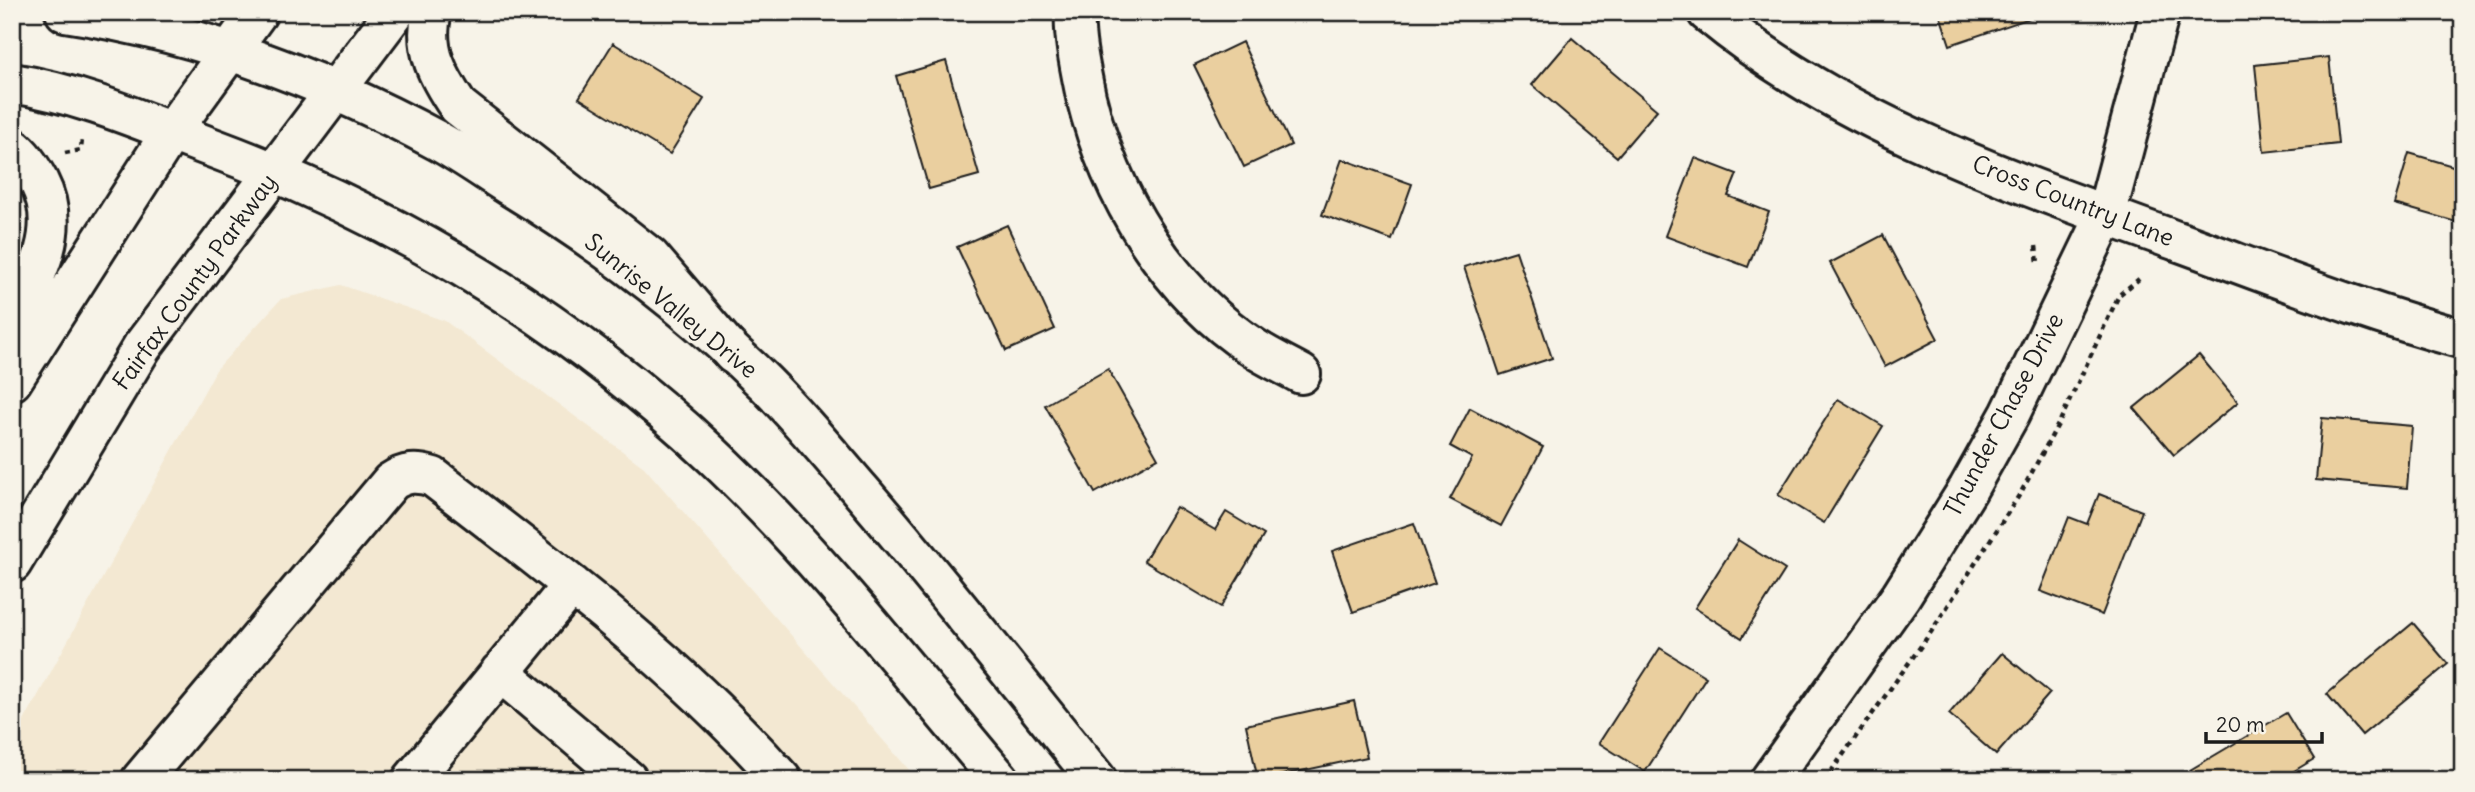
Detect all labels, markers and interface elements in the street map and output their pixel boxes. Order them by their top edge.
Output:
street label: Cross Country Lane [1968,148,2178,252]
street label: Fairfax County Parkway [106,167,283,395]
street label: Sunrise Valley Drive [579,226,764,384]
street label: Thunder Chase Drive [1937,308,2069,521]
scale bar [2206,701,2321,745]
text: 20 m [2216,711,2265,738]

